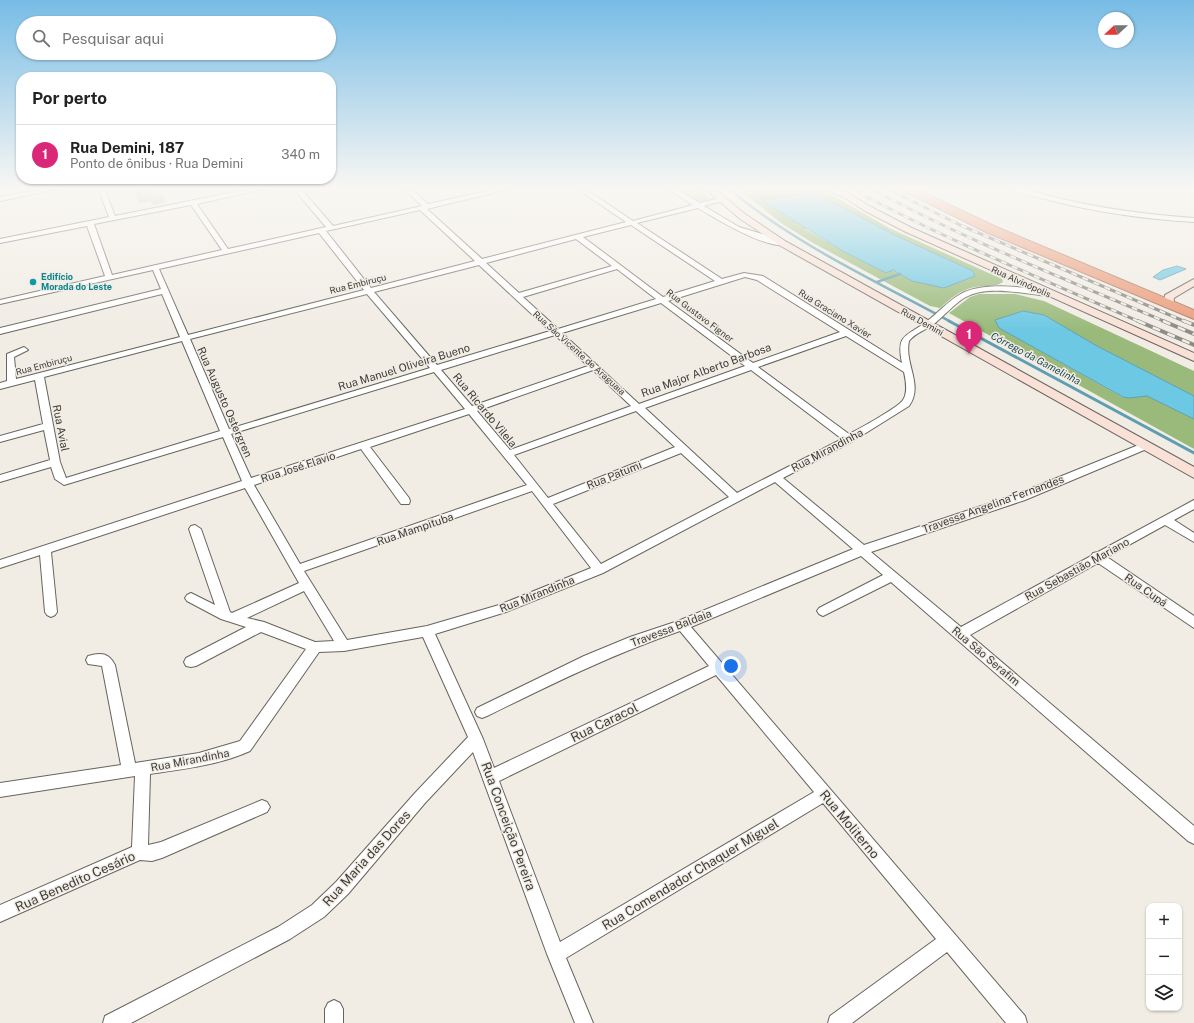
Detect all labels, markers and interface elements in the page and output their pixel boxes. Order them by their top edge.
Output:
north arrow [1098,12,1134,48]
search box [16,16,336,60]
icon: search [30,27,52,49]
text: Pesquisar aqui [62,30,164,47]
text: Por perto [32,88,107,108]
text: Rua Demini, 187 [70,139,184,156]
text: 1 [42,147,48,162]
text: 340 m [281,147,320,162]
text: Ponto de ônibus · Rua Demini [70,156,243,171]
street label: Rua Alvinópolis [990,263,1053,300]
place label: Edifício Morada do Leste [41,271,112,292]
street label: Rua Embiruçu [328,271,387,296]
marker: Edifício Morada do Leste [28,277,38,287]
street label: Rua Gustavo Figner [664,287,737,345]
street label: Rua Graciano Xavier [797,287,874,341]
street label: Rua Demini [899,305,946,338]
street label: Rua São Vicente de Araguaia [531,308,628,397]
pin: 1 [956,321,982,354]
water label: Córrego da Gamelinha [989,329,1083,387]
street label: Rua Manuel Oliveira Bueno [337,341,471,393]
street label: Rua Major Alberto Barbosa [639,341,773,399]
street label: Rua Augusto Ostergren [195,345,255,459]
street label: Rua Embiruçu [14,352,73,377]
street label: Rua Ricardo Vilela [451,371,519,449]
street label: Rua Avial [51,404,71,452]
street label: Rua Mirandinha [789,426,865,474]
street label: Rua José Flavio [259,449,337,485]
street label: Rua Patumi [585,459,643,491]
street label: Travessa Angelina Fernandes [921,473,1066,535]
street label: Rua Mampituba [375,510,455,548]
street label: Rua Sebastião Mariano [1023,535,1131,603]
street label: Rua Cupá [1122,571,1170,609]
street label: Rua Mirandinha [498,573,576,615]
street label: Travessa Baldaia [629,607,713,649]
street label: Rua São Serafim [950,624,1022,688]
your location [721,656,741,676]
street label: Rua Caracol [568,700,640,745]
street label: Rua Mirandinha [150,747,230,773]
street label: Rua Conceição Pereira [478,760,539,893]
street label: Rua Moliterno [817,787,883,862]
street label: Rua Maria das Dores [319,807,413,909]
street label: Rua Comendador Chaquer Miguel [599,816,781,933]
street label: Rua Benedito Cesário [13,848,137,915]
map controls [1146,903,1182,1011]
button: + [1146,903,1182,939]
button: − [1146,939,1182,975]
button: layers [1146,975,1182,1011]

